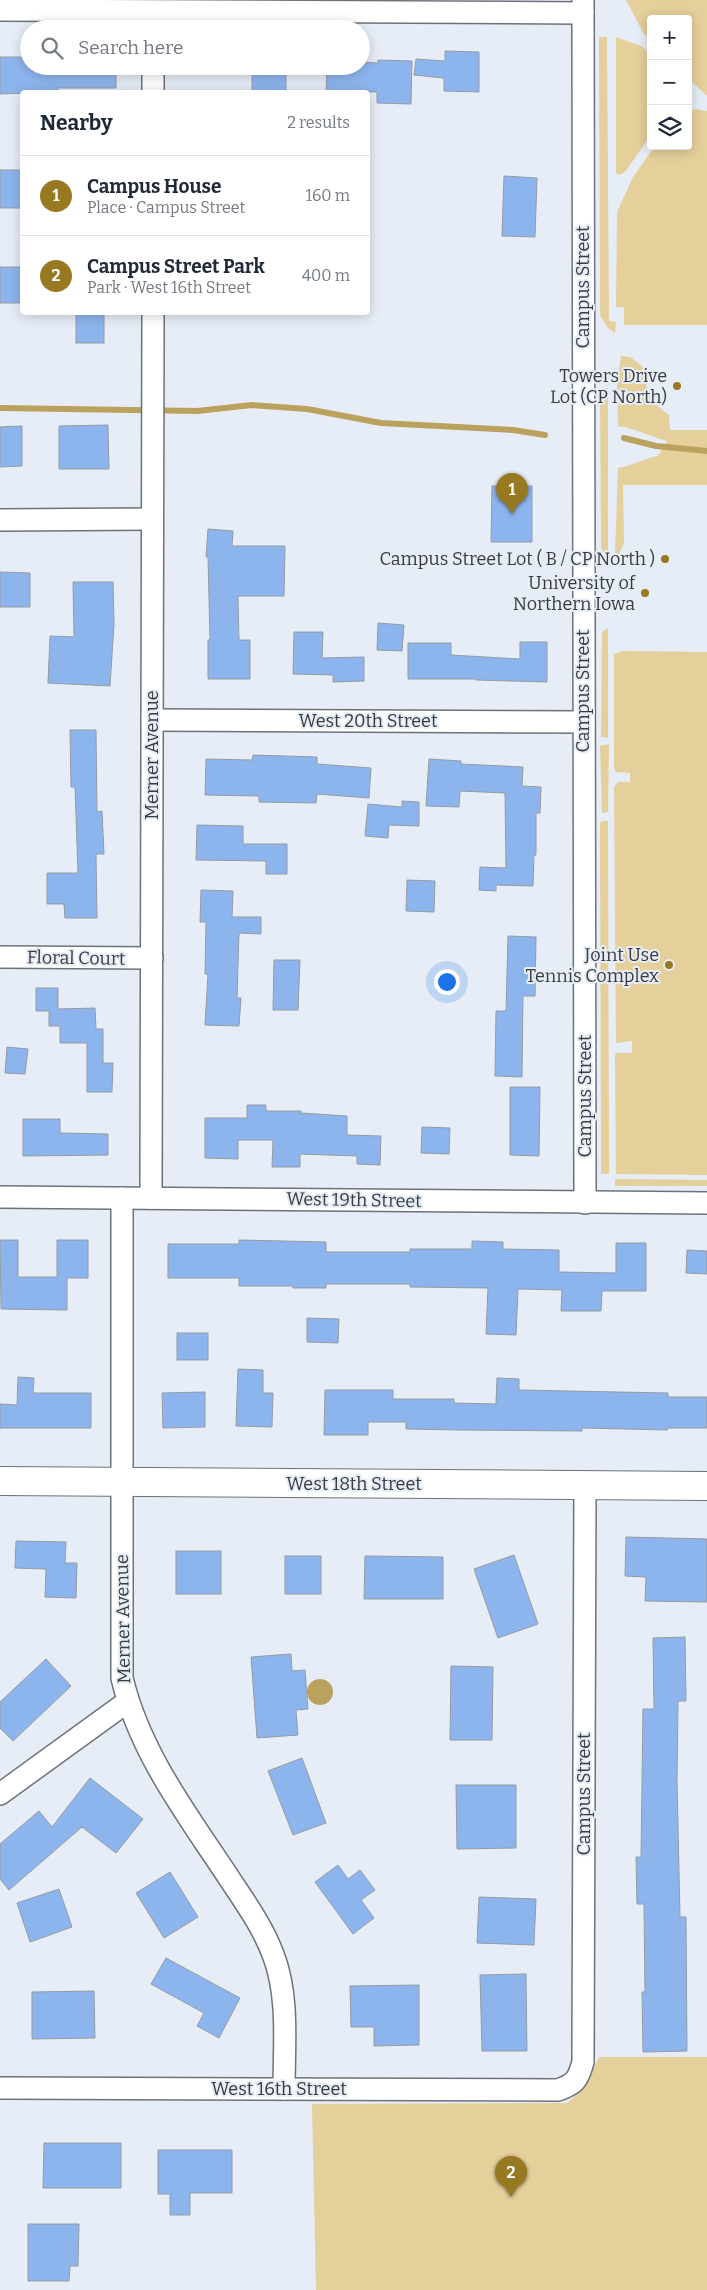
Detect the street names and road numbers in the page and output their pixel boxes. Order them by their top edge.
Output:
street label: Campus Street [572,225,594,349]
street label: Campus Street [572,629,594,753]
street label: Merner Avenue [141,690,163,820]
street label: West 20th Street [299,710,438,732]
street label: Floral Court [27,946,126,970]
street label: Campus Street [574,1034,596,1158]
street label: West 19th Street [286,1188,422,1212]
street label: West 18th Street [286,1473,422,1495]
street label: Merner Avenue [111,1554,135,1684]
street label: Campus Street [573,1732,595,1856]
street label: West 16th Street [211,2078,347,2100]

